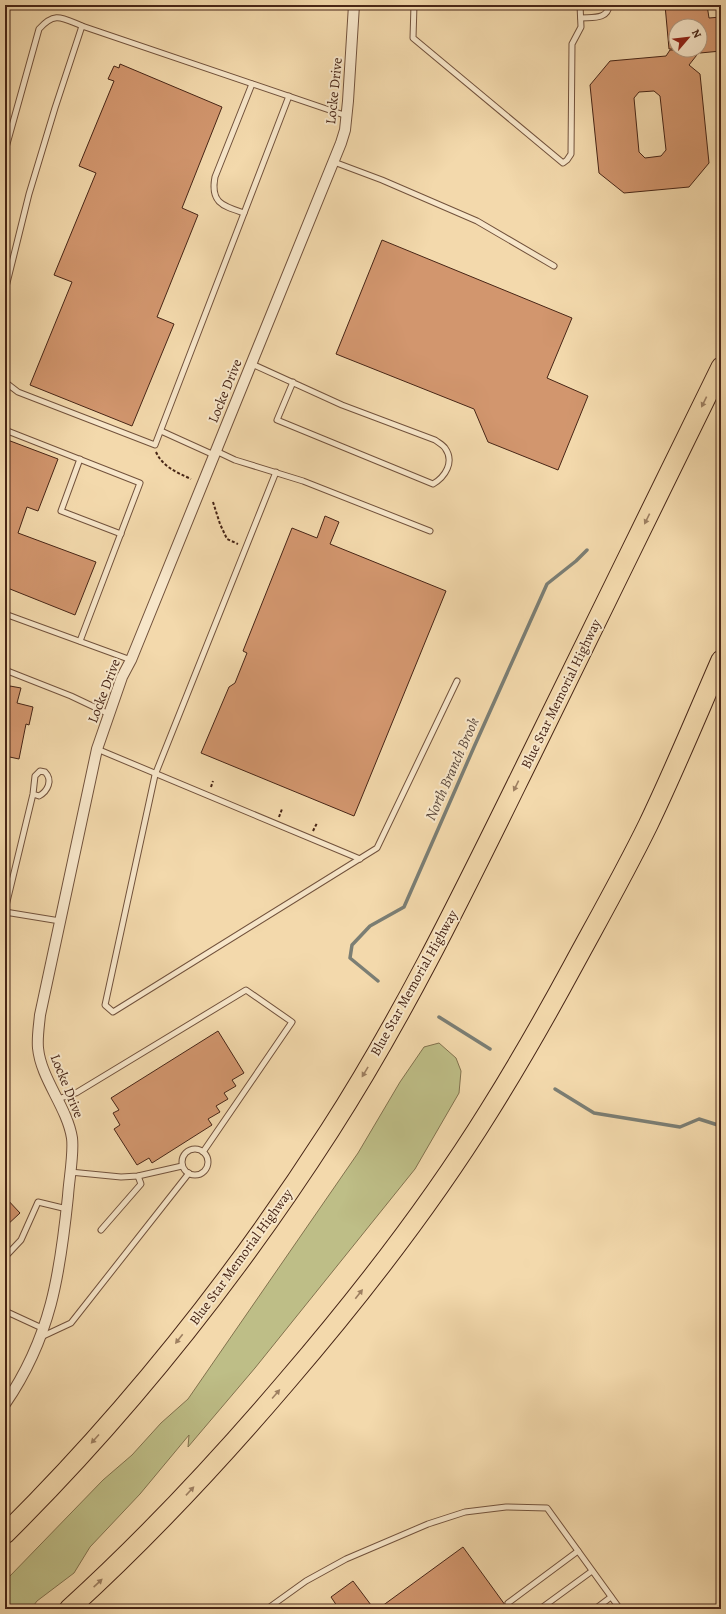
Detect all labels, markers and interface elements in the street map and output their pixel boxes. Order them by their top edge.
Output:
north arrow [668,18,708,58]
text: N [688,26,705,41]
street label: Locke Drive [321,57,347,125]
street label: Locke Drive [204,356,246,426]
one-way arrow [701,396,707,408]
one-way arrow [644,513,650,525]
street label: Blue Star Memorial Highway [516,615,606,772]
street label: Locke Drive [83,656,125,726]
water label: North Branch Brook [420,714,484,824]
one-way arrow [513,781,519,792]
street label: Blue Star Memorial Highway [366,906,463,1059]
street label: Locke Drive [46,1051,88,1121]
one-way arrow [362,1066,369,1078]
street label: Blue Star Memorial Highway [185,1184,297,1329]
one-way arrow [355,1288,363,1299]
one-way arrow [175,1334,184,1345]
one-way arrow [272,1388,281,1399]
one-way arrow [91,1434,100,1444]
one-way arrow [185,1486,195,1496]
one-way arrow [93,1578,103,1587]

